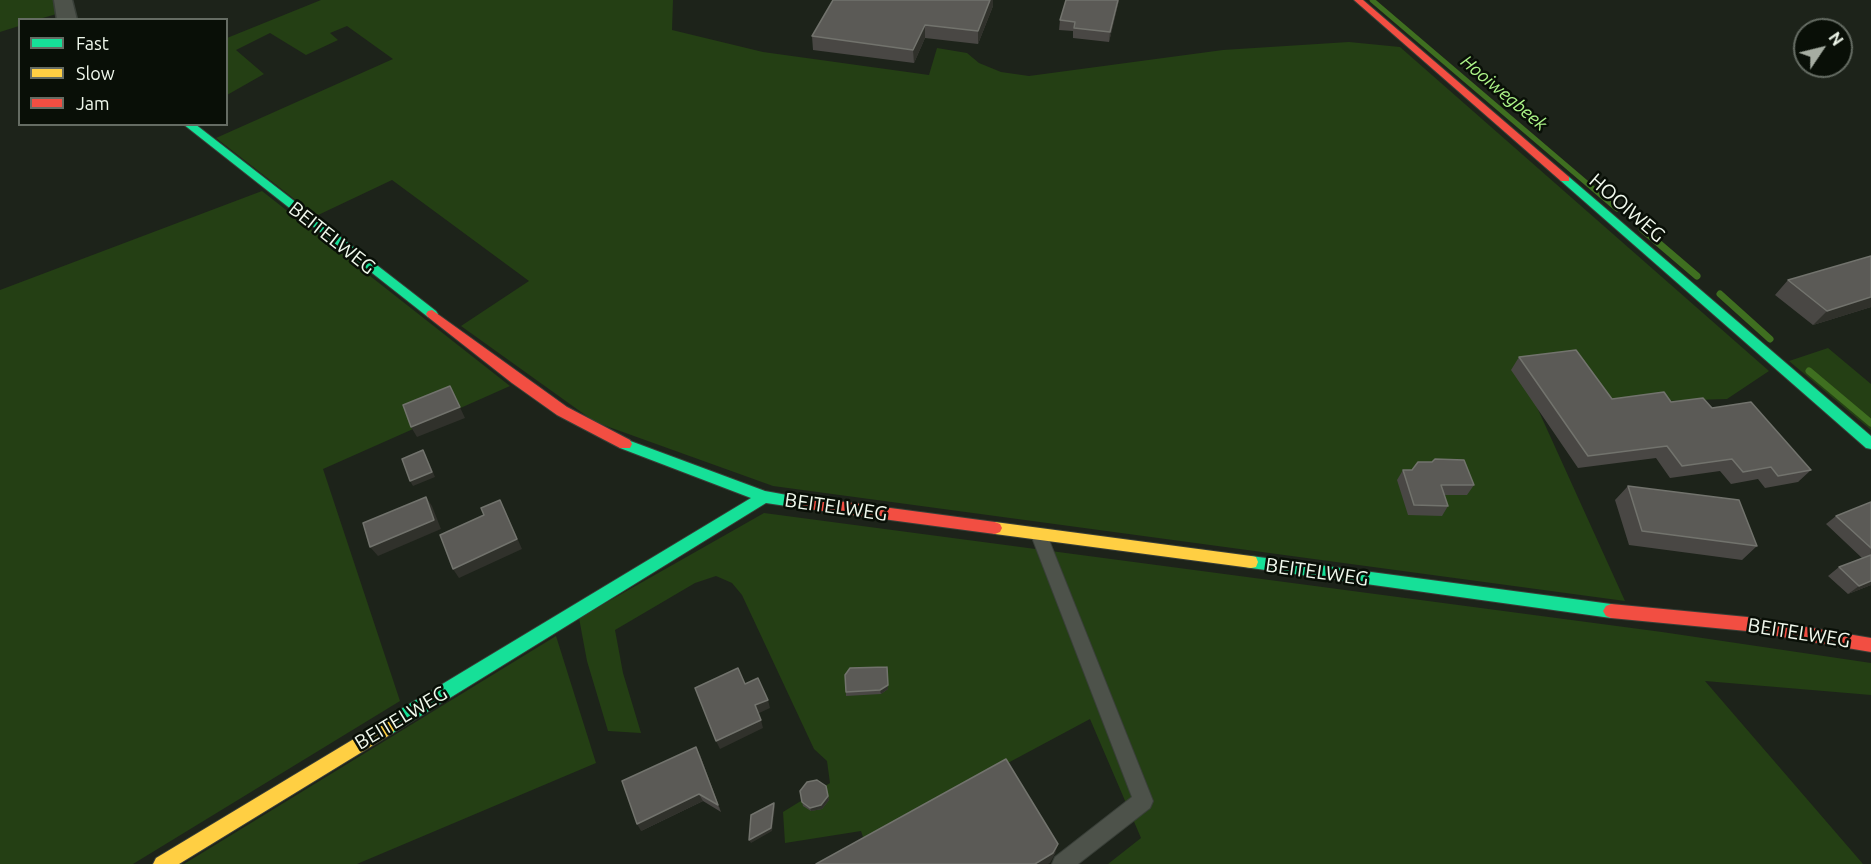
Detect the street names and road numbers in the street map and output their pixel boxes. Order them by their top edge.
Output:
street label: HOOIWEG [1584,169,1670,247]
street label: BEITELWEG [284,197,380,279]
street label: BEITELWEG [783,488,889,526]
street label: BEITELWEG [1264,553,1370,591]
street label: BEITELWEG [1746,613,1852,653]
street label: BEITELWEG [350,681,452,755]

